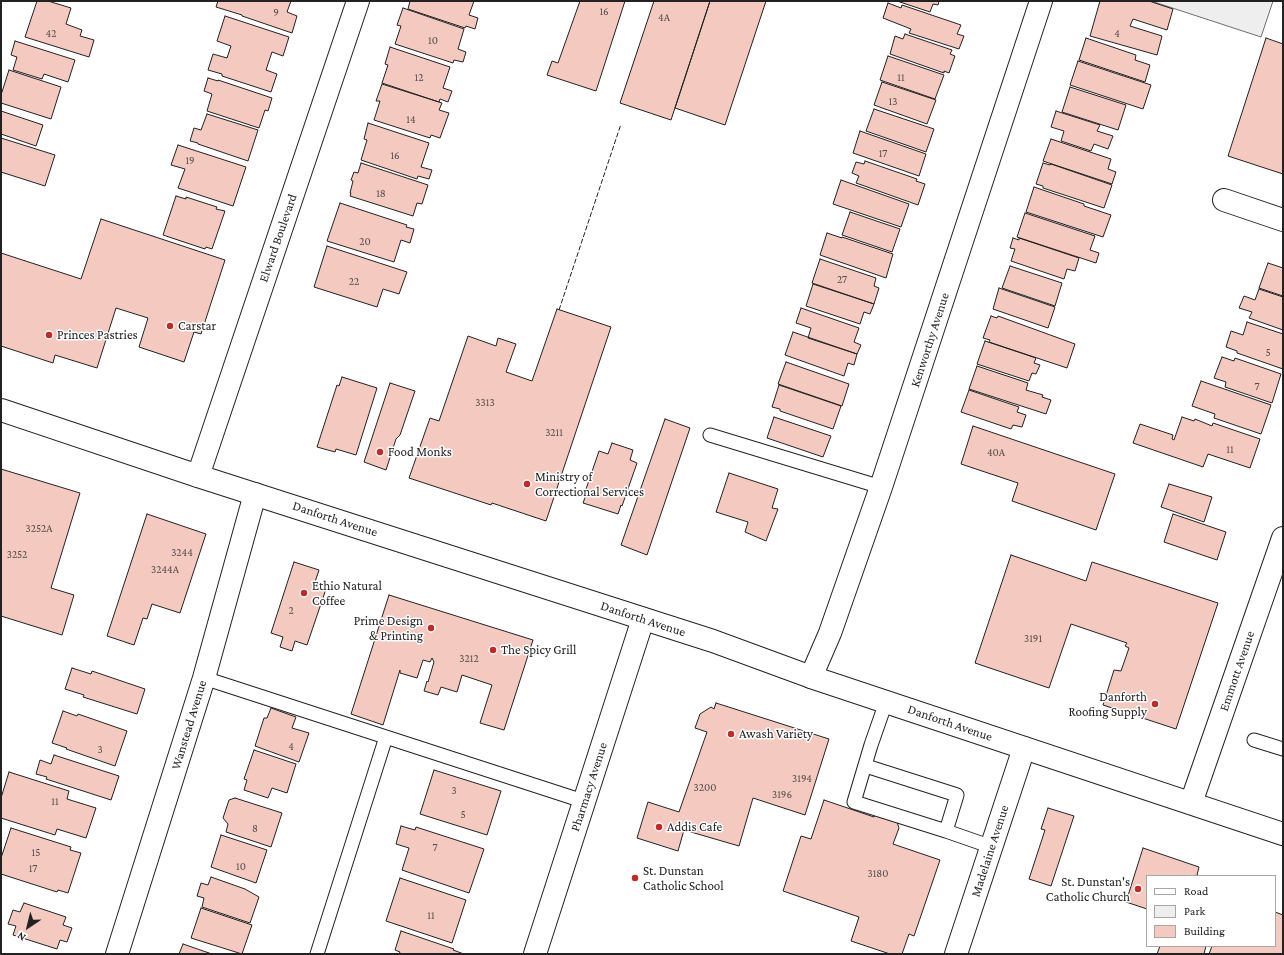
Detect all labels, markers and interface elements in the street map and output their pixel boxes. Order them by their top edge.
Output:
house number: 16 [599,5,609,19]
house number: 9 [273,6,279,20]
house number: 4A [658,11,670,25]
house number: 42 [46,27,56,41]
house number: 4 [1114,27,1120,41]
house number: 10 [428,34,438,48]
house number: 12 [415,71,423,85]
house number: 11 [897,71,905,85]
house number: 13 [889,95,897,109]
house number: 14 [406,113,416,127]
house number: 17 [879,147,887,161]
house number: 16 [390,149,400,163]
house number: 19 [185,154,195,168]
house number: 18 [376,187,386,201]
street label: Elward Boulevard [256,192,300,284]
house number: 20 [359,235,371,249]
house number: 27 [837,273,847,287]
house number: 22 [349,275,359,289]
street label: Kenworthy Avenue [907,291,953,389]
place label: Carstar [178,318,216,334]
marker: Carstar [165,321,175,331]
place label: Princes Pastries [57,327,138,343]
marker: Princes Pastries [44,330,54,340]
house number: 5 [1265,346,1271,360]
house number: 7 [1254,380,1260,394]
house number: 3313 [475,396,495,410]
house number: 3211 [545,426,563,440]
house number: 11 [1226,443,1234,457]
place label: Food Monks [388,444,452,460]
house number: 40A [987,446,1005,460]
marker: Food Monks [375,447,385,457]
place label: Ministry of Correctional Services [535,469,644,500]
marker: Ministry of Correctional Services [522,479,532,489]
street label: Danforth Avenue [290,498,380,540]
house number: 3252A [26,522,52,536]
house number: 3244 [171,546,193,560]
house number: 3252 [7,548,27,562]
house number: 3244A [151,563,179,577]
place label: Ethio Natural Coffee [312,578,382,609]
marker: Ethio Natural Coffee [299,588,309,598]
street label: Danforth Avenue [598,598,688,640]
house number: 2 [288,604,294,618]
place label: Prime Design & Printing [354,613,423,644]
marker: Prime Design & Printing [426,623,436,633]
street label: Emmott Avenue [1216,629,1258,713]
house number: 3191 [1024,632,1042,646]
place label: The Spicy Grill [501,642,576,658]
marker: The Spicy Grill [488,645,498,655]
house number: 3212 [459,652,479,666]
street label: Wanstead Avenue [168,678,210,772]
place label: Danforth Roofing Supply [1068,689,1147,720]
marker: Danforth Roofing Supply [1150,699,1160,709]
street label: Danforth Avenue [906,701,994,745]
place label: Awash Variety [739,726,813,742]
marker: Awash Variety [726,729,736,739]
house number: 4 [288,740,294,754]
street label: Pharmacy Avenue [567,740,611,834]
house number: 3 [97,743,103,757]
house number: 3194 [792,772,812,786]
house number: 3200 [694,781,716,795]
house number: 3 [451,784,457,798]
house number: 3196 [772,788,792,802]
house number: 11 [51,795,59,809]
street label: Madelaine Avenue [968,803,1012,899]
house number: 5 [460,808,466,822]
place label: Addis Cafe [667,819,722,835]
house number: 8 [252,822,258,836]
marker: Addis Cafe [654,822,664,832]
house number: 7 [432,841,438,855]
house number: 15 [32,846,40,860]
house number: 10 [236,860,246,874]
house number: 17 [29,862,37,876]
place label: St. Dunstan Catholic School [643,863,724,894]
house number: 3180 [867,867,889,881]
marker: St. Dunstan Catholic School [630,873,640,883]
place label: St. Dunstan's Catholic Church [1046,874,1130,905]
legend [1146,875,1276,947]
marker: St. Dunstan's Catholic Church [1133,884,1143,894]
text: Road [1184,884,1208,898]
text: Park [1184,904,1205,918]
north arrow [8,907,48,947]
house number: 11 [427,909,435,923]
text: Building [1184,924,1225,938]
text: N [15,930,28,944]

